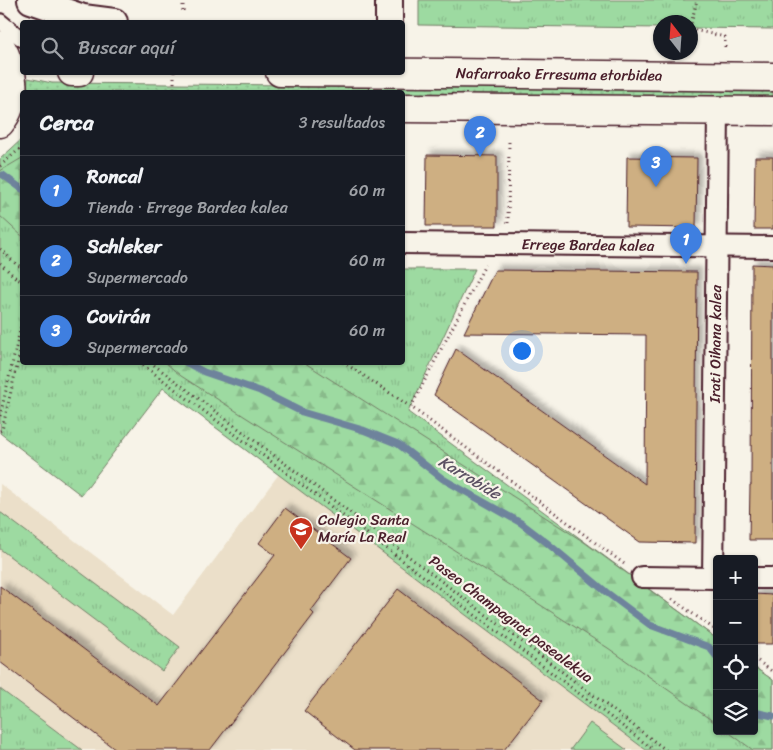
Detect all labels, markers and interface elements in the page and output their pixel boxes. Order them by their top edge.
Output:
north arrow [653,15,698,60]
search box [20,20,405,75]
text: Buscar aquí [78,31,175,64]
icon: search [38,34,66,62]
street label: Nafarroako Erresuma etorbidea [456,60,663,89]
text: Cerca [40,104,94,142]
text: 3 resultados [299,108,385,137]
pin: 2 [464,116,496,157]
pin: 3 [640,146,672,187]
text: Roncal [87,160,143,193]
text: 1 [53,176,59,205]
text: 60 m [349,176,385,205]
text: Tienda · Errege Bardea kalea [87,193,288,222]
pin: 1 [670,223,702,264]
text: Schleker [87,230,161,263]
street label: Errege Bardea kalea [521,231,655,259]
text: 2 [51,246,61,275]
text: 60 m [349,246,385,275]
text: Supermercado [87,263,188,292]
street label: Irati Oihana kalea [702,284,729,404]
text: Covirán [87,300,150,333]
text: 3 [52,316,60,345]
text: 60 m [349,316,385,345]
text: Supermercado [87,333,188,362]
your location [509,338,535,364]
water label: Karrobide [433,447,508,508]
place label: Colegio Santa María La Real [318,507,410,550]
school or university icon: Colegio Santa María La Real [288,516,314,550]
street label: Paseo Champagnat pasealekua [423,548,599,690]
map controls [713,555,758,735]
button: + [713,555,758,600]
button: − [713,600,758,645]
button: locate [713,645,758,690]
button: layers [713,690,758,735]

